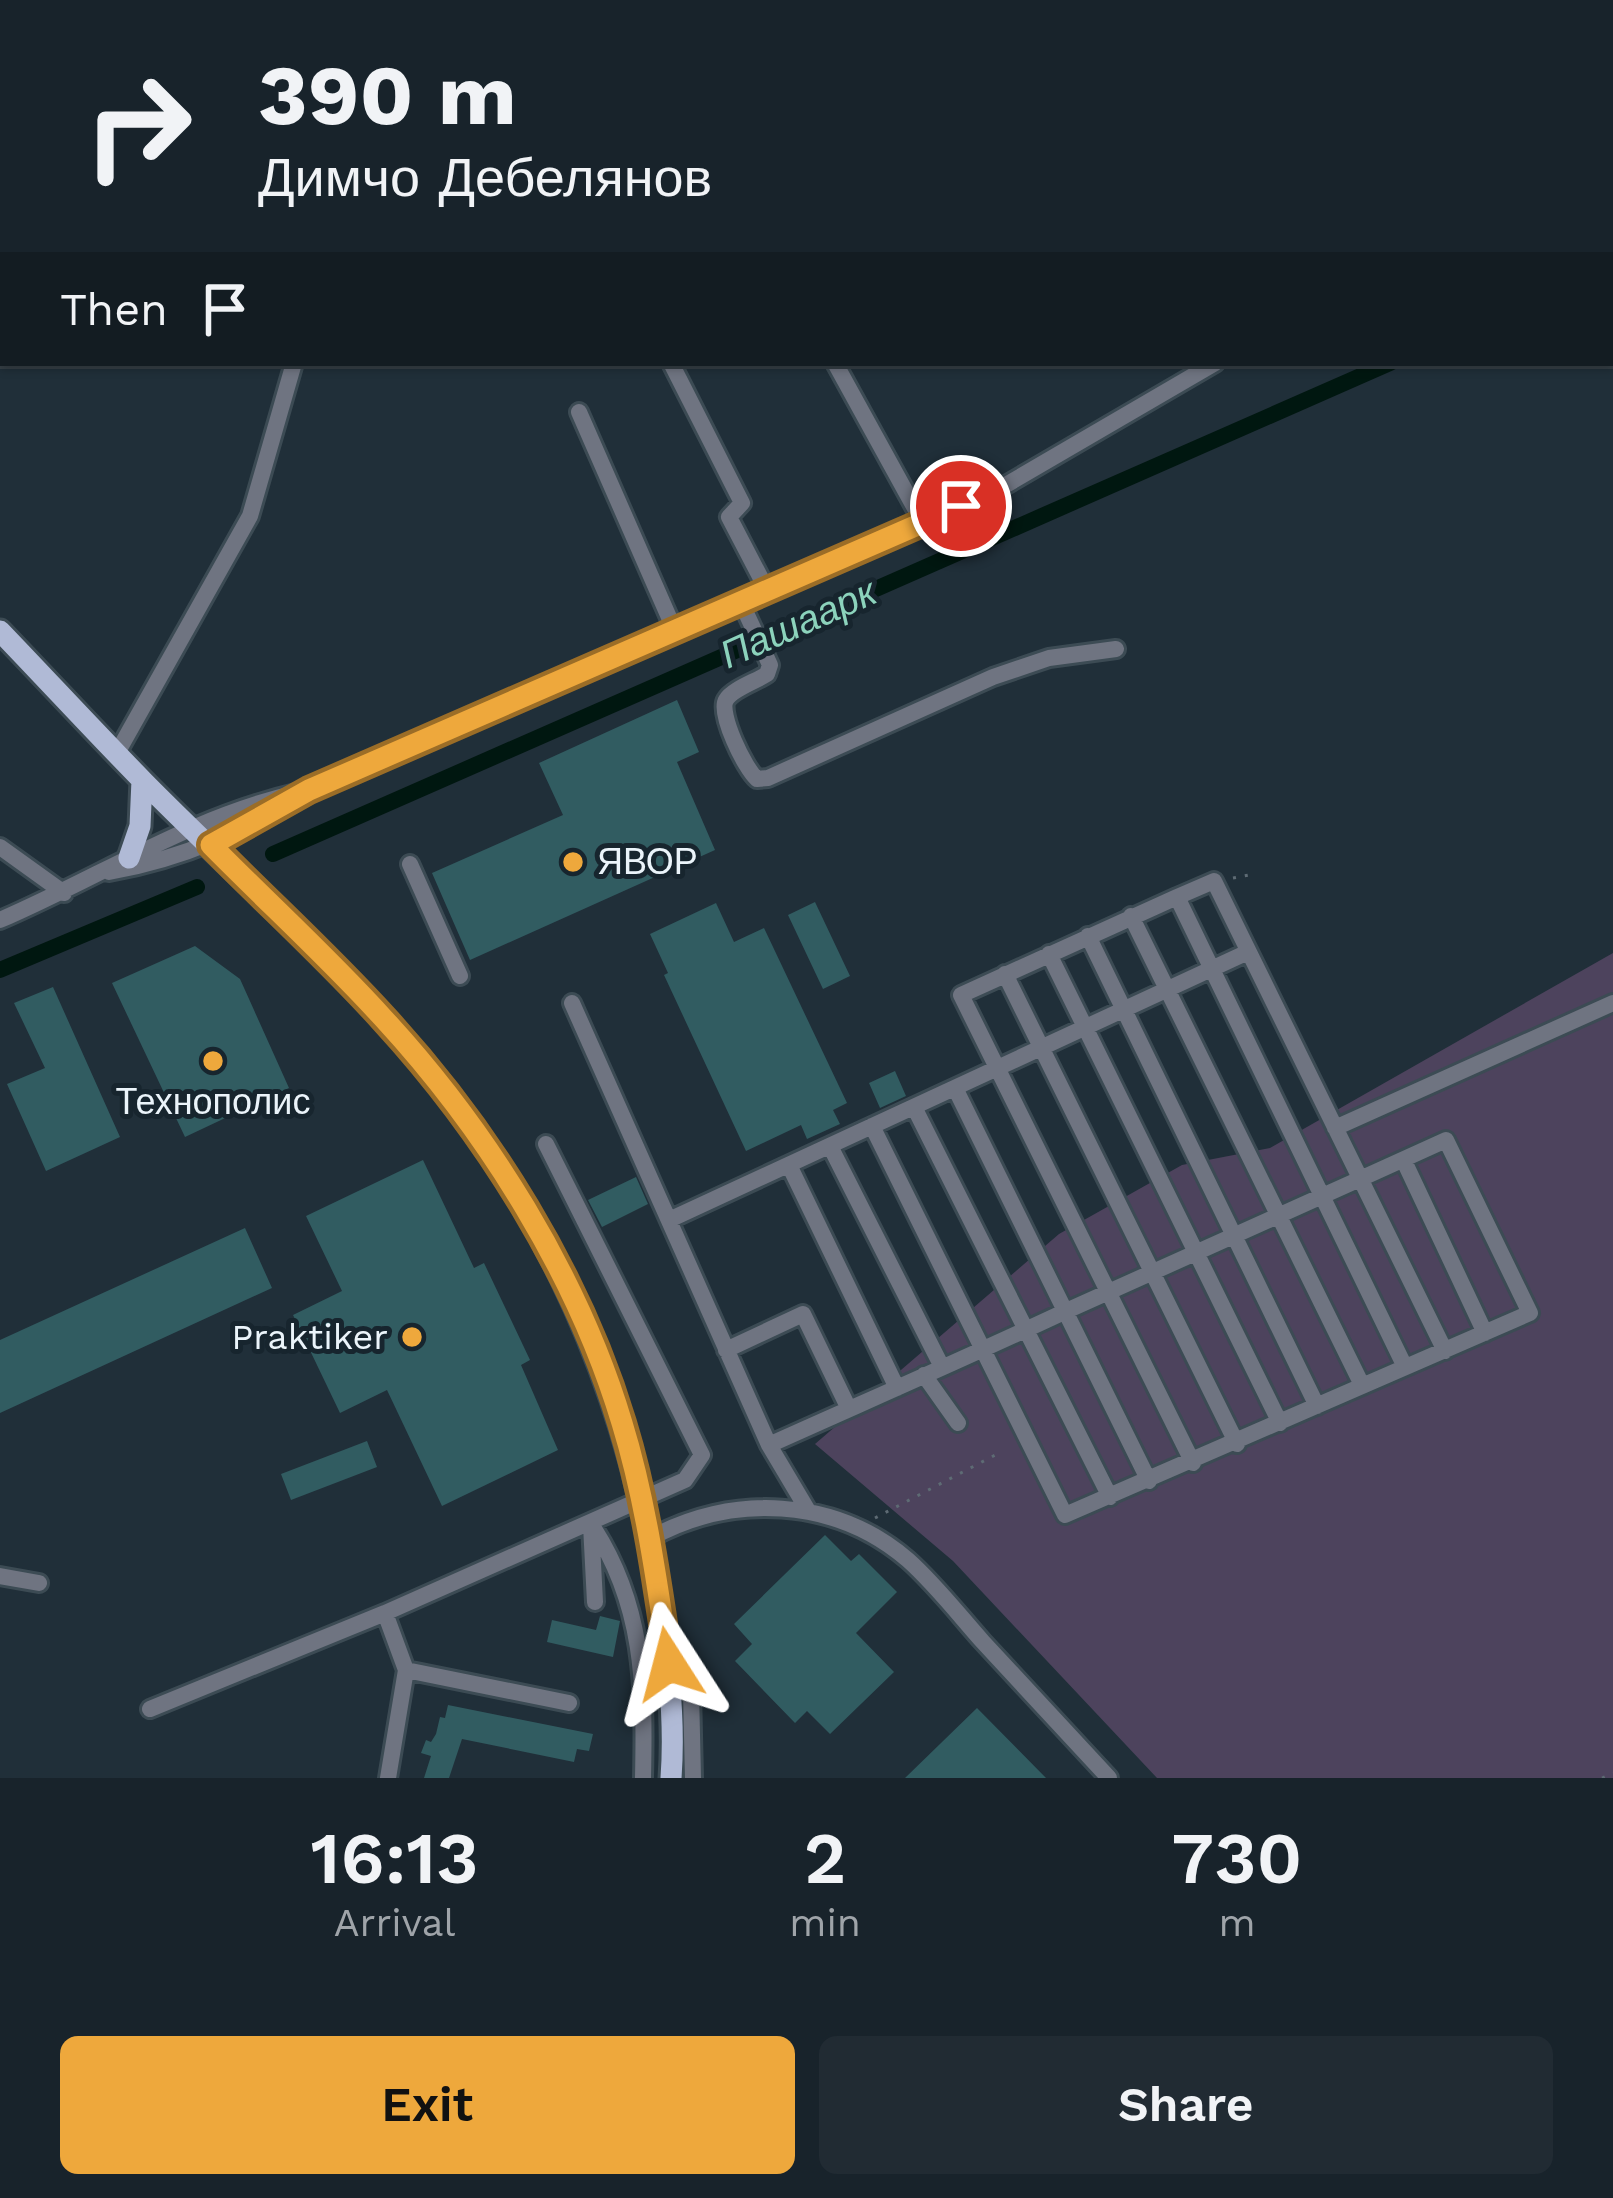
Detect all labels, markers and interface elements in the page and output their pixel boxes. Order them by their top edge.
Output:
text: 390 m [258,46,517,144]
icon: right [60,48,216,204]
text: Димчо Дебелянов [258,146,712,209]
icon: arrive [192,276,258,342]
text: Then [60,283,168,336]
pin [910,455,1012,557]
icon: arrive [928,473,994,539]
water label: Пашаарк [713,568,884,677]
place label: ЯВОР [597,841,698,883]
marker: ЯВОР [560,849,586,875]
marker: Технополис [200,1048,226,1074]
place label: Технополис [116,1081,310,1123]
place label: Praktiker [231,1316,388,1358]
marker: Praktiker [399,1324,425,1350]
position arrow [606,1601,732,1727]
text: 16:13 [311,1816,479,1900]
text: 2 [804,1816,846,1900]
text: 730 [1172,1816,1302,1900]
text: Arrival [334,1900,456,1945]
text: min [789,1900,861,1945]
text: m [1218,1900,1256,1945]
button: Exit [60,2036,795,2174]
button: Share [819,2036,1553,2174]

